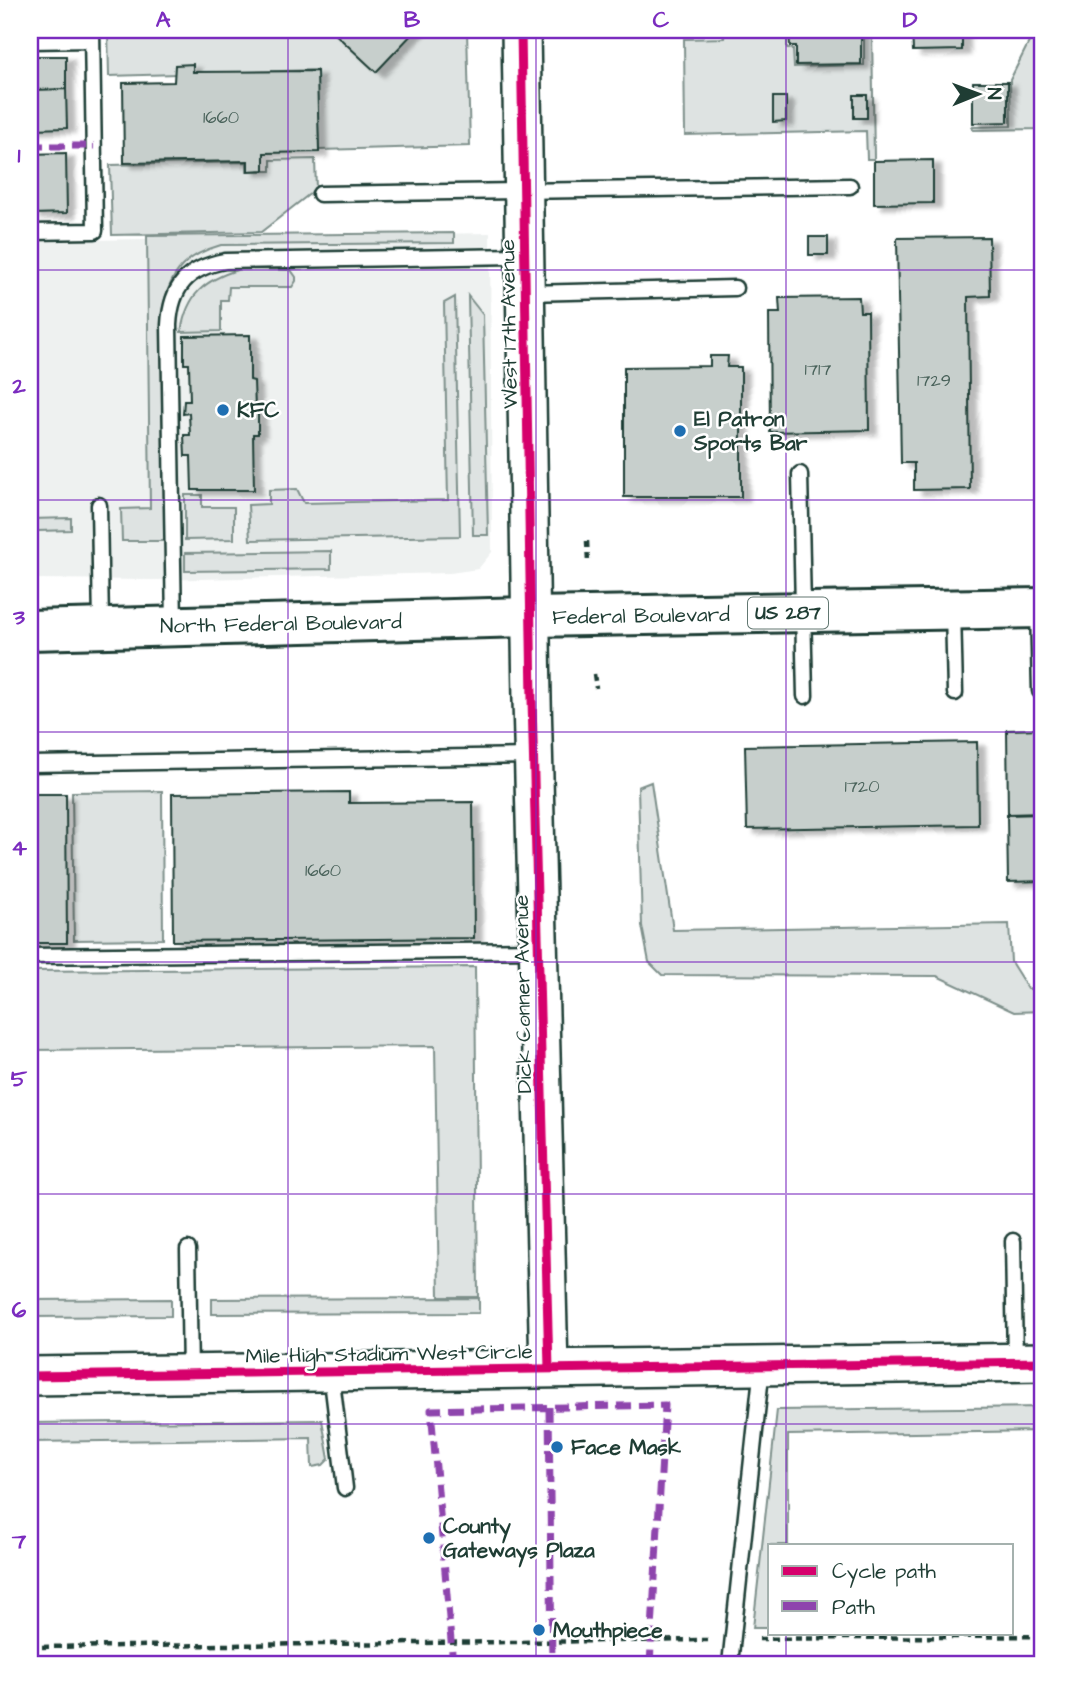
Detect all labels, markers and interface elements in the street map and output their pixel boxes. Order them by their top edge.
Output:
text: A [156,4,171,36]
text: B [404,4,421,36]
text: C [653,4,670,36]
text: D [903,4,918,36]
north arrow [944,60,1014,130]
text: N [980,88,1007,100]
house number: 1660 [203,105,239,130]
text: 1 [18,139,21,171]
street label: West 17th Avenue [493,239,525,409]
house number: 1717 [805,357,831,382]
house number: 1729 [917,368,951,393]
text: 2 [11,370,26,402]
place label: KFC [237,396,279,425]
marker: KFC [215,402,231,418]
place label: El Patron Sports Bar [693,405,808,459]
marker: El Patron Sports Bar [672,423,688,439]
road number: US 287 [748,598,828,628]
street label: Federal Boulevard [552,600,730,632]
text: 3 [12,601,25,633]
street label: North Federal Boulevard [160,607,402,641]
house number: 1720 [844,774,880,799]
text: 4 [11,832,27,864]
house number: 1660 [305,858,341,883]
street label: Dick Conner Avenue [507,894,539,1094]
text: 5 [11,1063,28,1095]
text: 6 [12,1294,27,1326]
street label: Mile High Stadium West Circle [245,1337,533,1373]
place label: Face Mask [571,1433,681,1462]
marker: Face Mask [549,1439,565,1455]
place label: County Gateways Plaza [443,1512,595,1568]
text: 7 [11,1525,27,1557]
marker: County Gateways Plaza [421,1530,437,1546]
legend [768,1544,1014,1634]
text: Cycle path [832,1557,937,1588]
text: Path [832,1593,876,1622]
place label: Mouthpiece [553,1616,663,1646]
marker: Mouthpiece [531,1622,547,1638]

